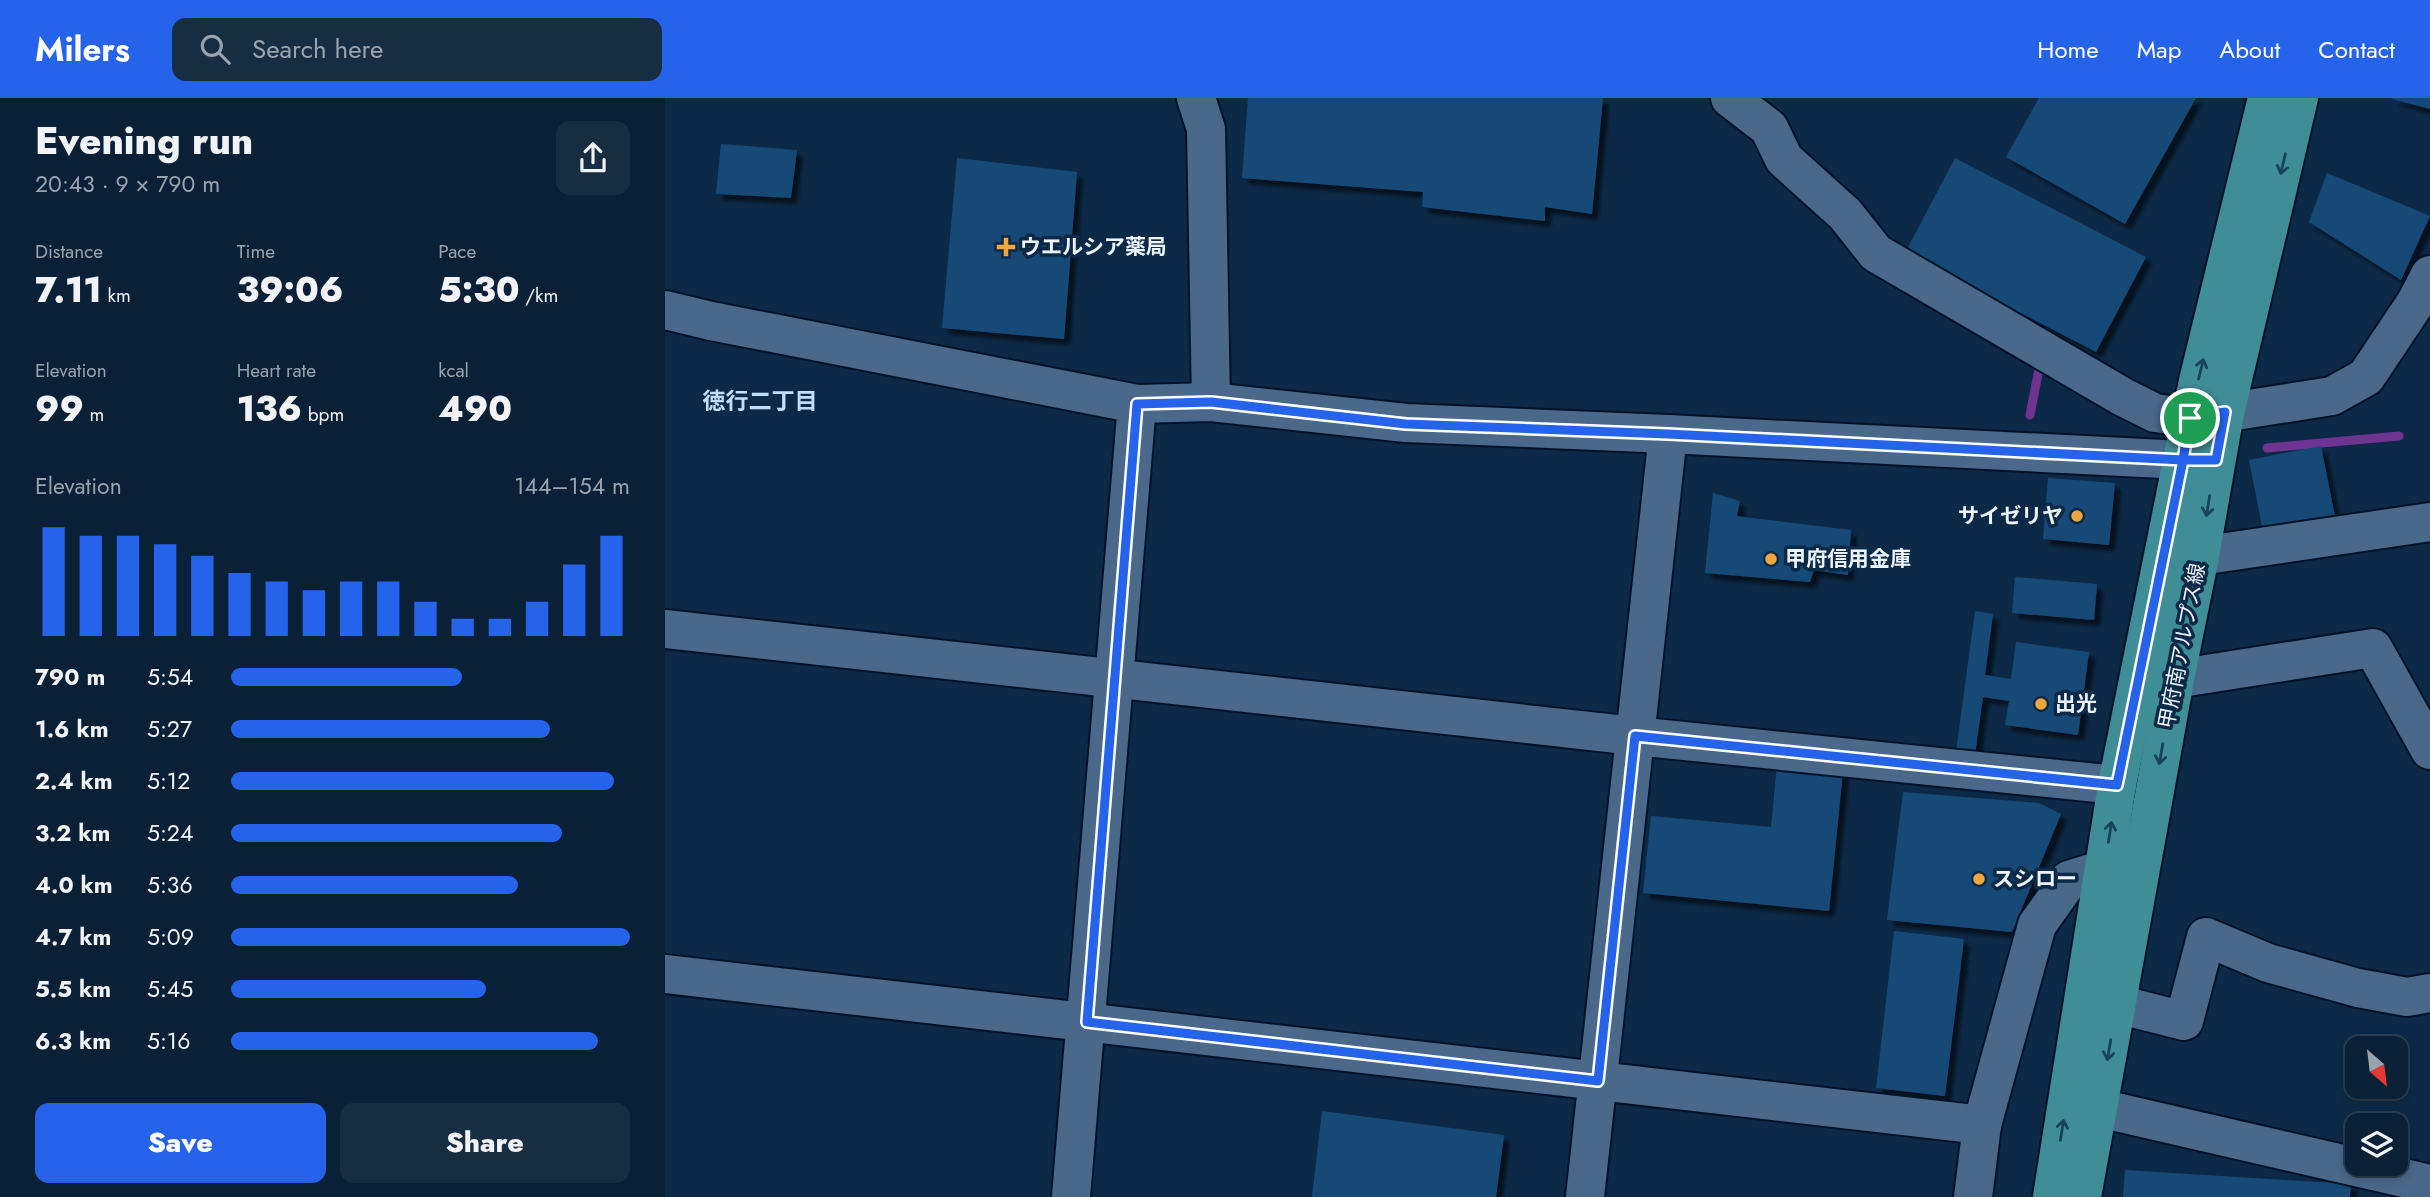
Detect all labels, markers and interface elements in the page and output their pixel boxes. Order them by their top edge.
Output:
search box [172,18,662,81]
text: Milers [35,26,130,73]
icon: search [196,30,234,68]
text: Search here [252,30,383,68]
text: Home [2037,32,2099,67]
text: Map [2137,32,2181,67]
text: About [2219,32,2280,67]
text: Contact [2318,32,2395,67]
text: Evening run [35,113,253,168]
button: share [556,121,630,195]
one-way arrow [2276,153,2289,175]
text: 20:43 · 9 × 790 m [35,167,220,201]
place label: ウエルシア薬局 [1020,232,1167,262]
text: Distance [35,238,103,265]
text: Time [237,238,275,265]
text: Pace [438,238,476,265]
marker: ウエルシア薬局 [998,239,1014,255]
text: 7.11 [35,265,102,315]
text: 39:06 [237,265,343,315]
text: 5:30 [438,265,520,315]
text: km [102,282,131,309]
text: /km [520,282,558,309]
text: Elevation [35,357,107,384]
text: Heart rate [237,357,316,384]
text: kcal [438,357,469,384]
one-way arrow [2195,358,2209,381]
text: 99 [35,384,84,434]
text: 136 [237,384,302,434]
text: 490 [438,384,512,434]
district label: 徳行二丁目 [703,384,818,418]
pin [2160,388,2220,448]
icon: arrive [2171,399,2209,437]
text: m [84,401,104,428]
text: bpm [302,401,344,428]
text: Elevation [35,469,122,503]
text: 144–154 m [514,469,630,503]
one-way arrow [2201,494,2214,517]
place label: サイゼリヤ [1958,501,2063,531]
marker: サイゼリヤ [2069,508,2085,524]
place label: 甲府信用金庫 [1785,544,1911,574]
marker: 甲府信用金庫 [1763,551,1779,567]
street label: 甲府南アルプス線 [2151,561,2213,731]
text: 790 m [35,660,105,694]
text: 5:54 [147,660,193,694]
place label: 出光 [2055,689,2097,719]
marker: 出光 [2033,696,2049,712]
text: 1.6 km [35,712,109,746]
text: 5:27 [147,712,192,746]
one-way arrow [2154,742,2168,765]
text: 2.4 km [35,764,113,798]
text: 5:12 [147,764,190,798]
text: 3.2 km [35,816,110,850]
text: 5:24 [147,816,193,850]
one-way arrow [2104,821,2117,844]
place label: スシロー [1993,864,2077,894]
text: 4.0 km [35,868,113,902]
text: 5:36 [147,868,193,902]
marker: スシロー [1971,871,1987,887]
text: 4.7 km [35,920,111,954]
text: 5:09 [147,920,194,954]
text: 5.5 km [35,972,111,1006]
text: 5:45 [147,972,193,1006]
text: 6.3 km [35,1024,111,1058]
text: 5:16 [147,1024,190,1058]
north arrow [2345,1036,2408,1099]
map controls [2345,1036,2408,1176]
one-way arrow [2102,1038,2115,1061]
button: Save [35,1103,326,1183]
button: Share [340,1103,630,1183]
button: layers [2345,1113,2408,1176]
one-way arrow [2056,1119,2069,1141]

